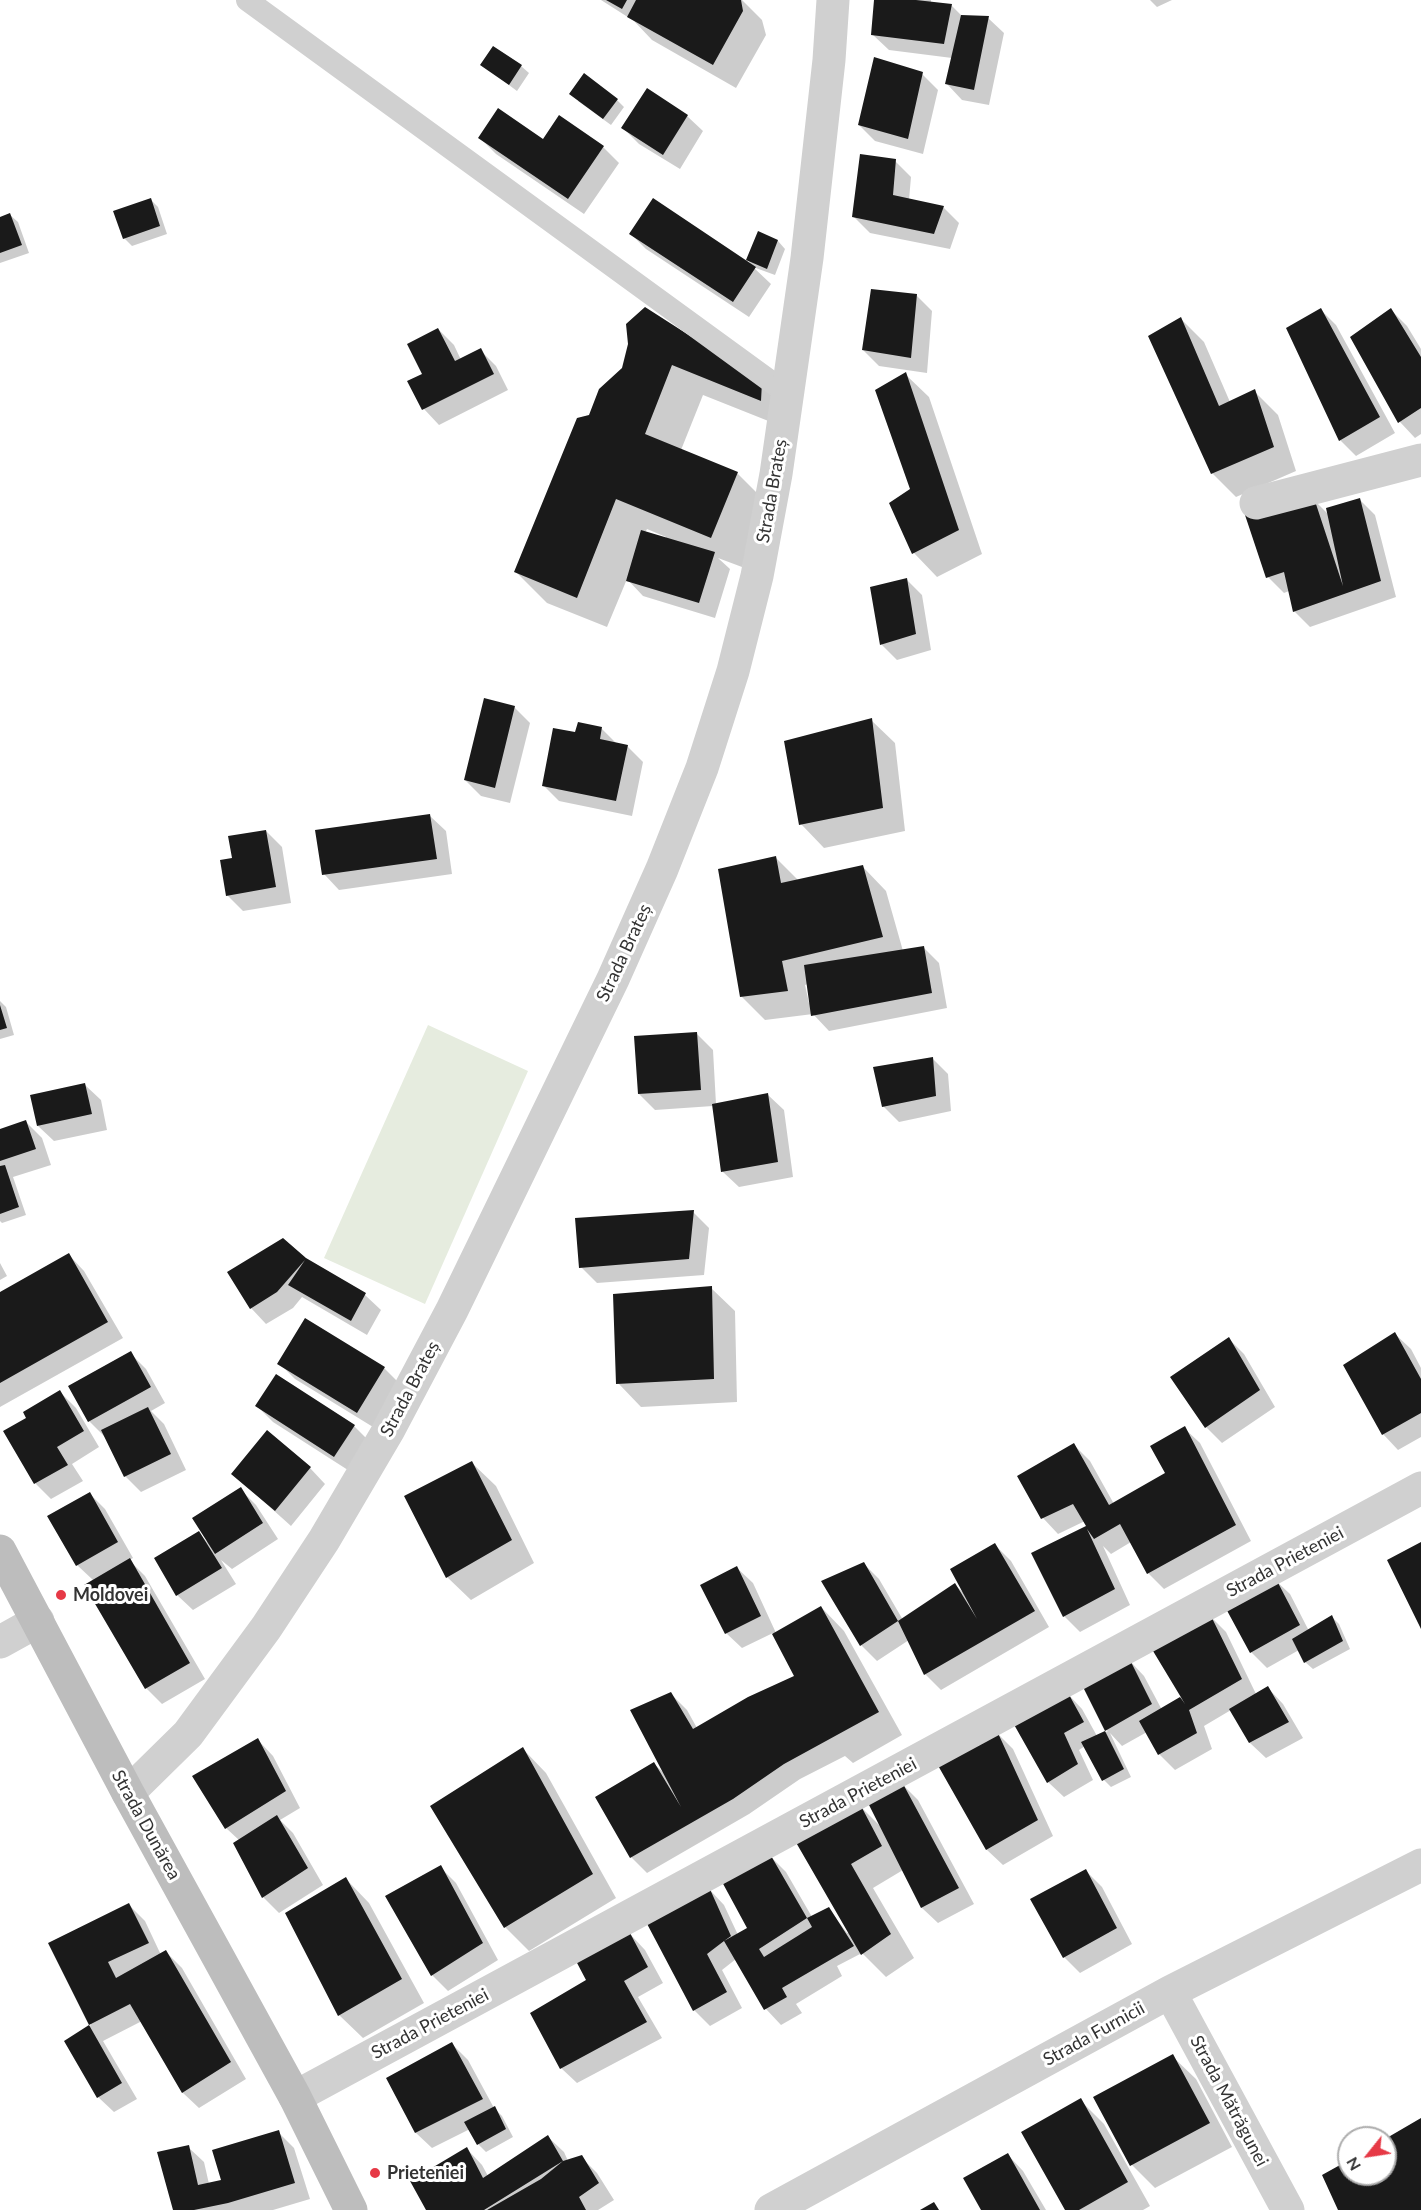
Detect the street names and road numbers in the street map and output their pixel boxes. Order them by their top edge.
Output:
street label: Strada Brateș [752,437,792,545]
street label: Strada Brateș [592,901,656,1005]
street label: Strada Brateș [376,1337,444,1441]
street label: Strada Prieteniei [1223,1522,1347,1602]
street label: Strada Prieteniei [796,1753,920,1833]
street label: Strada Dunărea [107,1766,185,1884]
street label: Strada Prieteniei [368,1984,492,2064]
street label: Strada Furnicii [1040,1997,1148,2071]
street label: Strada Mătrăgunei [1185,2032,1273,2170]

